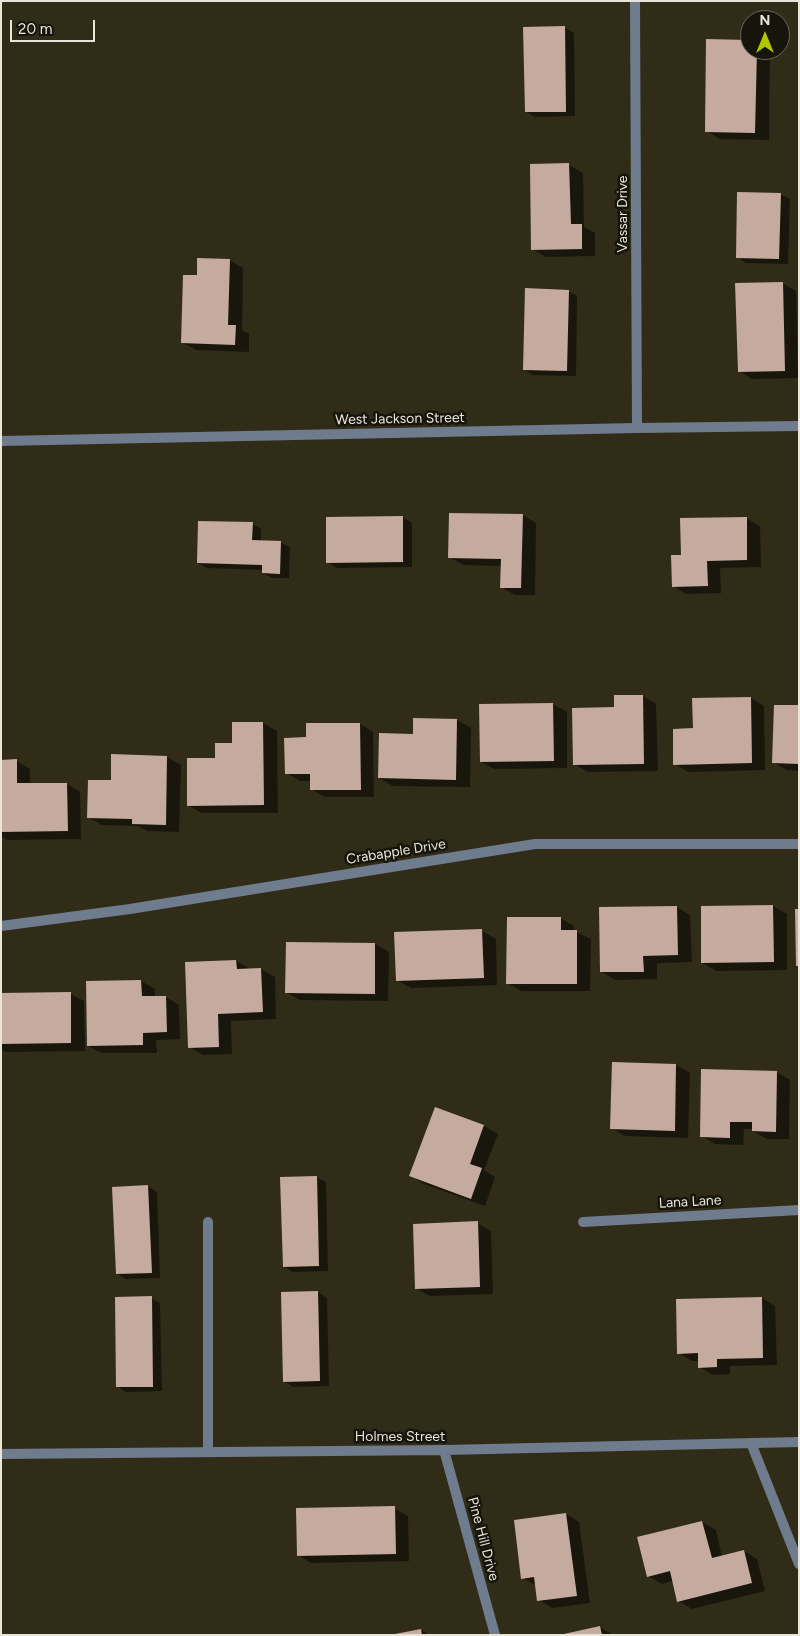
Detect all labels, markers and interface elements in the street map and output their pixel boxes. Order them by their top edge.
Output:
scale bar [12,10,98,42]
north arrow [740,10,790,60]
text: N [760,12,770,29]
text: 20 m [18,20,52,38]
street label: Vassar Drive [615,175,631,253]
street label: West Jackson Street [335,409,465,429]
street label: Crabapple Drive [345,836,447,868]
street label: Lana Lane [658,1192,722,1212]
street label: Holmes Street [355,1429,445,1445]
street label: Pine Hill Drive [464,1495,502,1583]

